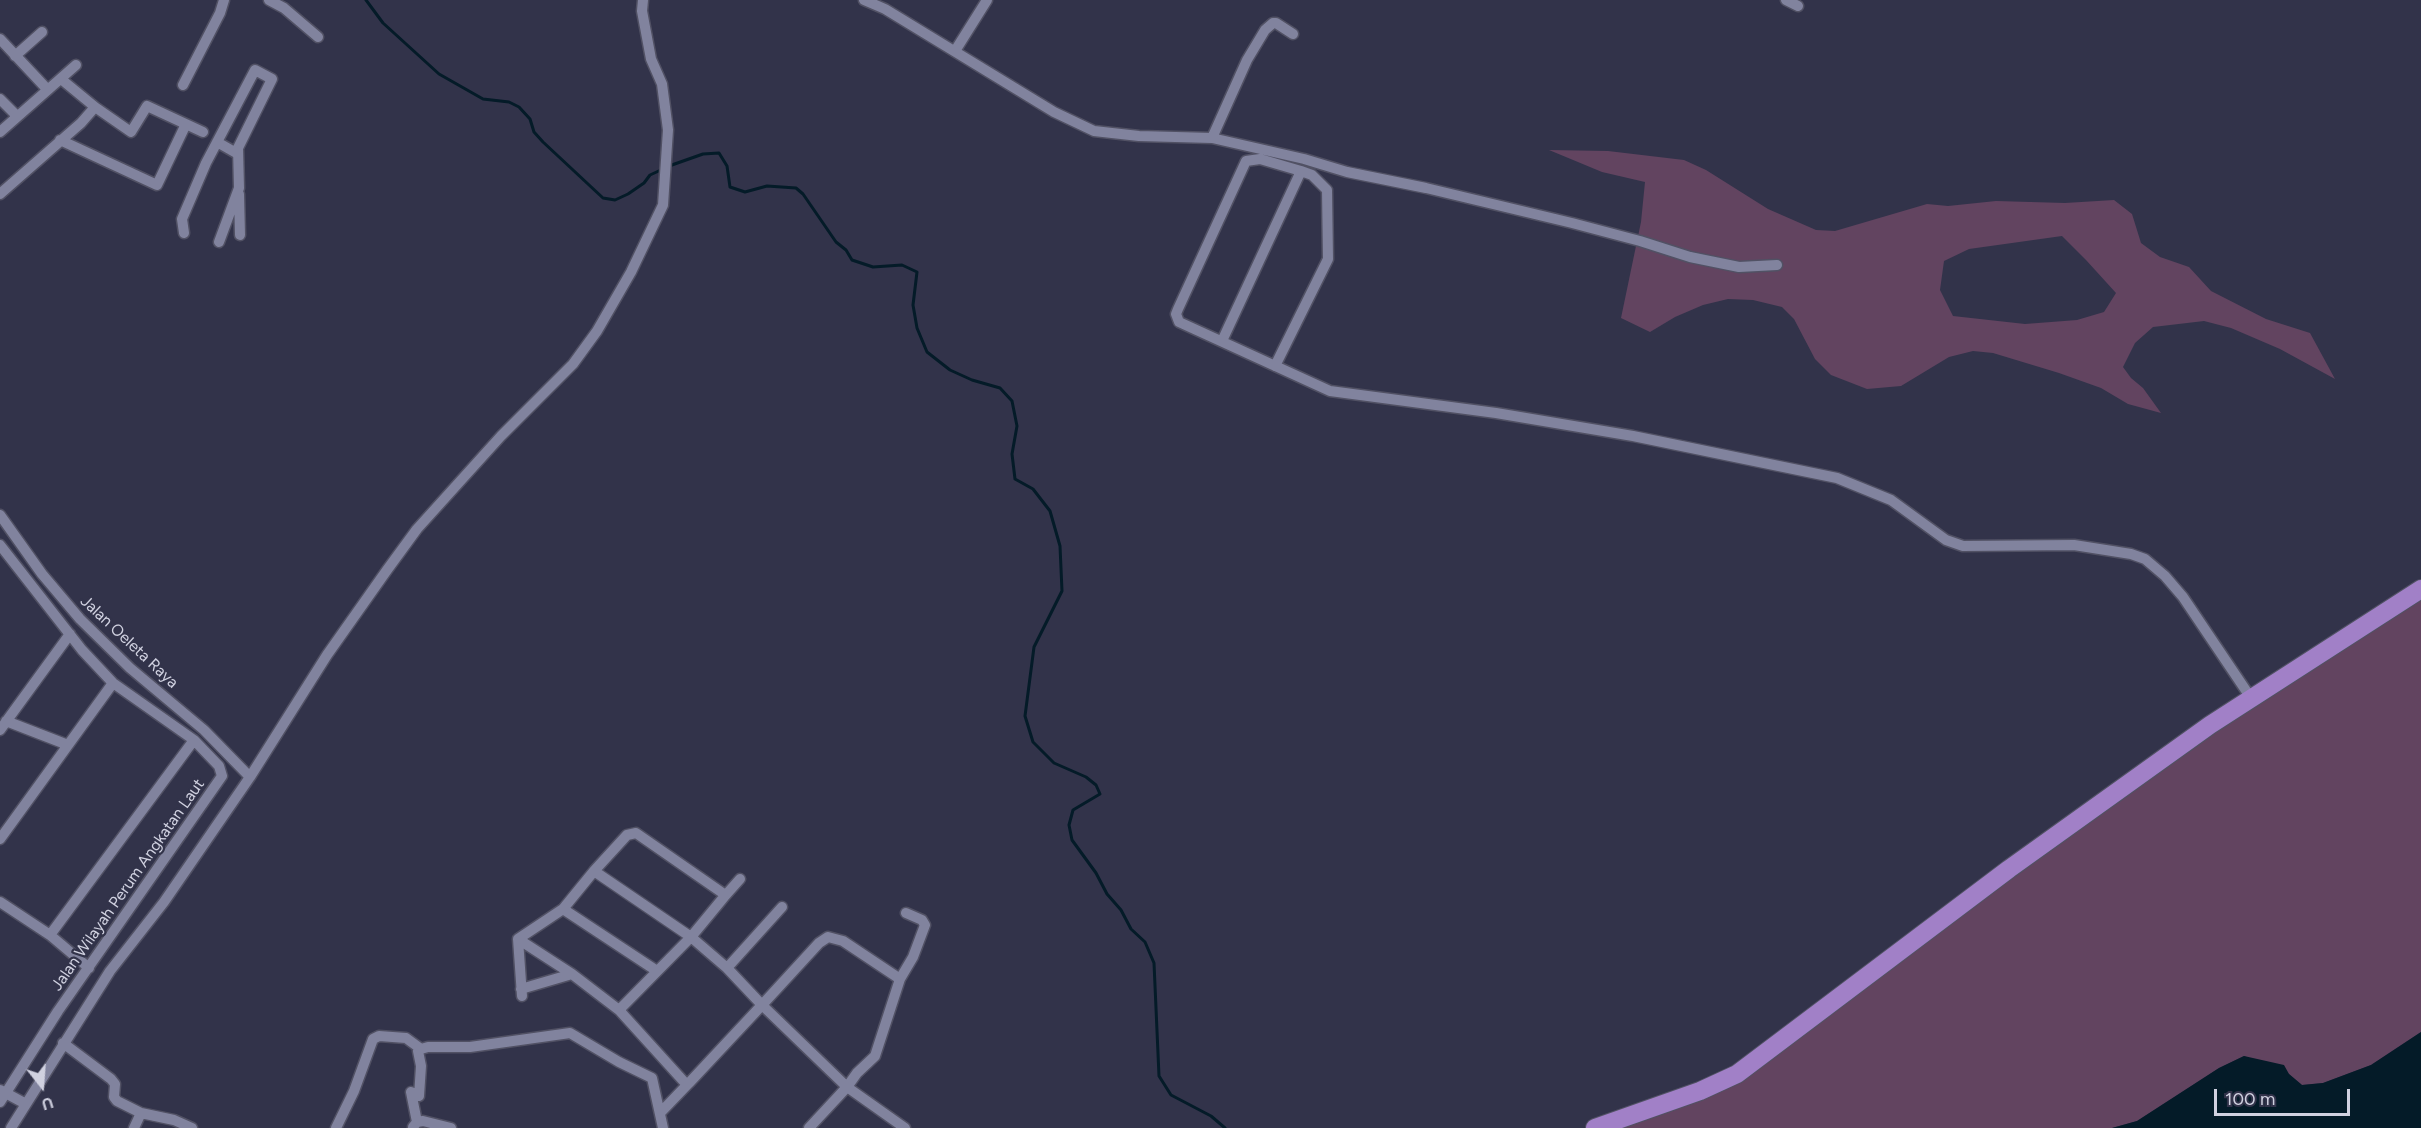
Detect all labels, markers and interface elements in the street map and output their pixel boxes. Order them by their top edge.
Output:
street label: Jalan Oeleta Raya [76,592,182,692]
street label: Jalan Wilayah Perum Angkatan Laut [47,775,209,995]
north arrow [12,1056,72,1116]
scale bar [2217,1077,2354,1115]
text: 100 m [2225,1088,2275,1110]
text: U [39,1093,56,1114]

